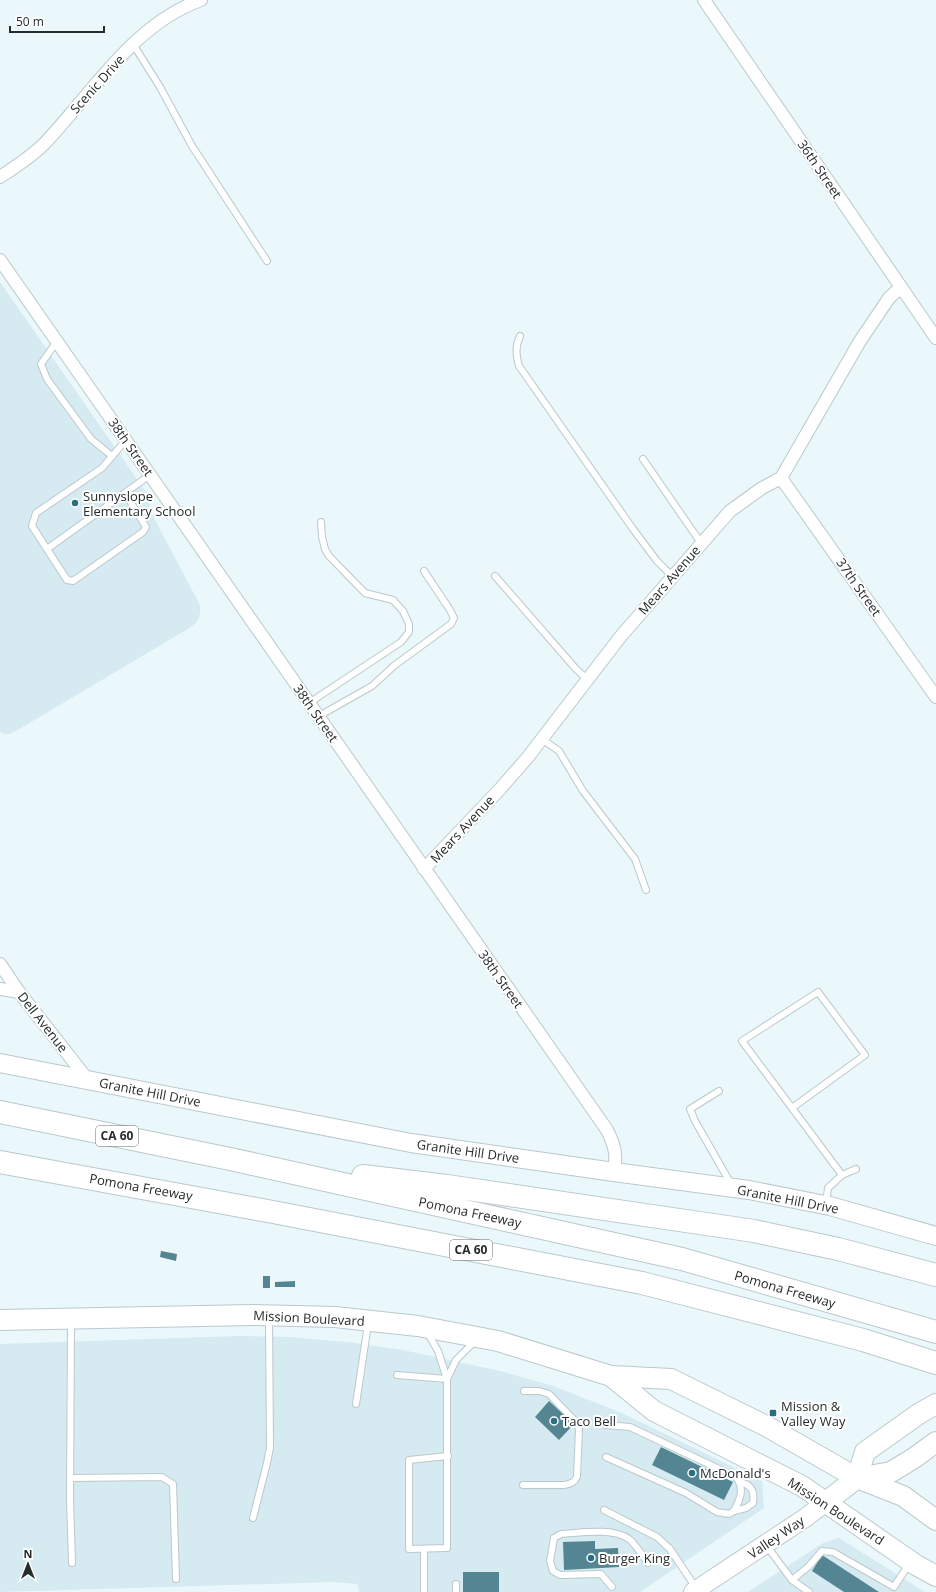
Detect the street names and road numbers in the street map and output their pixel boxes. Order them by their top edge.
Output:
street label: Scenic Drive [66,51,128,117]
street label: 36th Street [794,136,846,202]
street label: 38th Street [104,414,158,480]
street label: Mears Avenue [634,542,704,618]
street label: 37th Street [832,554,886,620]
street label: 38th Street [289,680,343,746]
street label: Mears Avenue [426,791,498,867]
street label: 38th Street [474,946,528,1012]
street label: Dell Avenue [14,988,72,1056]
street label: Granite Hill Drive [98,1073,202,1111]
road number: CA 60 [96,1126,138,1146]
street label: Granite Hill Drive [416,1135,520,1167]
street label: Pomona Freeway [88,1169,194,1205]
street label: Granite Hill Drive [736,1180,840,1218]
street label: Pomona Freeway [417,1192,523,1232]
road number: CA 60 [450,1240,492,1260]
street label: Pomona Freeway [732,1266,838,1312]
street label: Mission Boulevard [253,1306,365,1330]
street label: Mission Boulevard [784,1473,888,1549]
street label: Valley Way [744,1511,808,1562]

